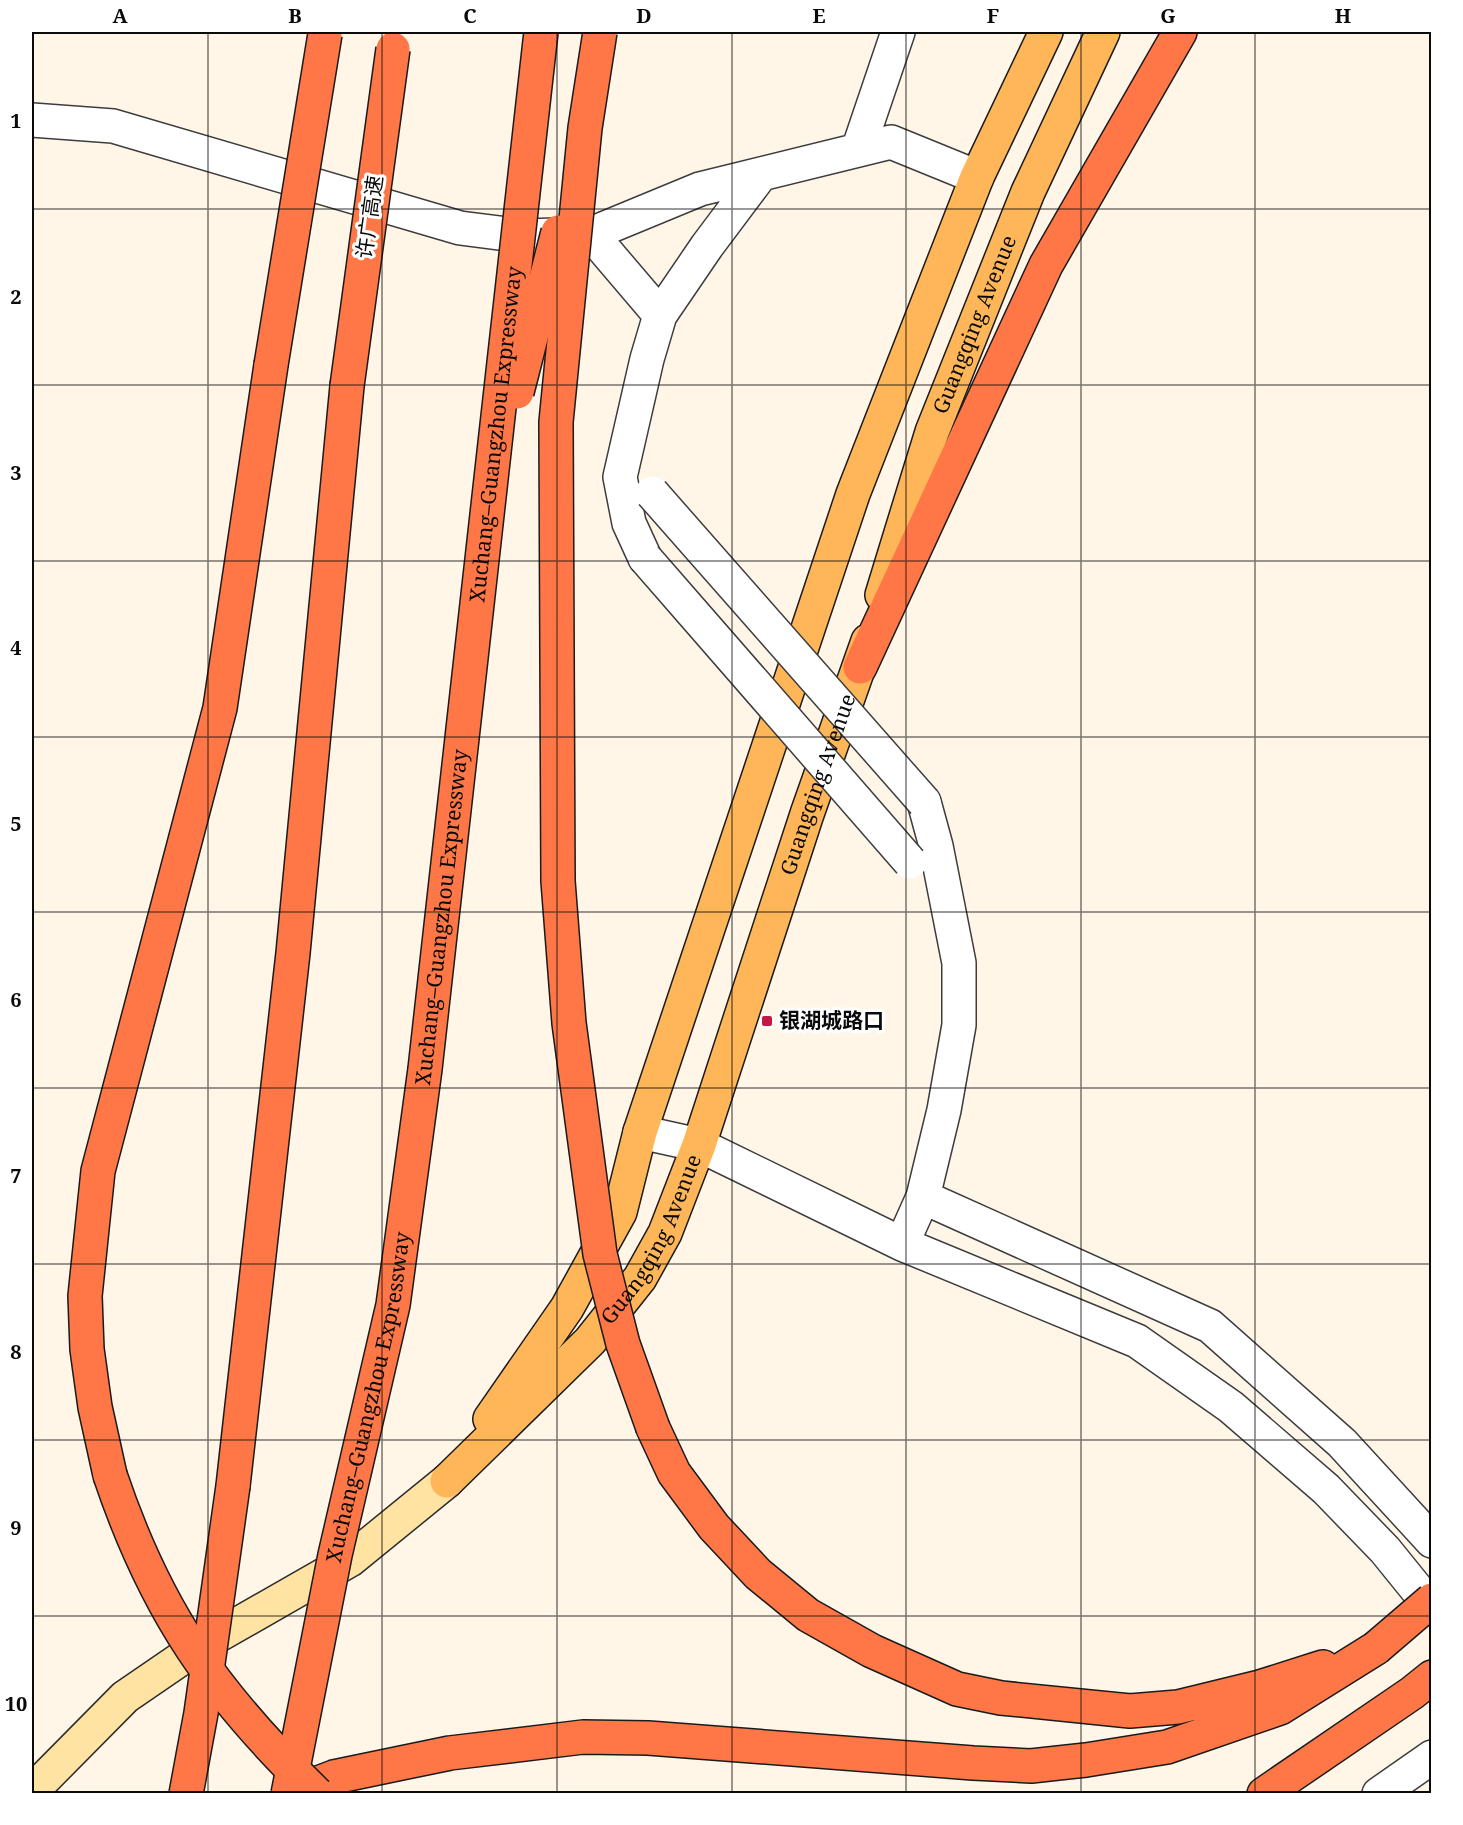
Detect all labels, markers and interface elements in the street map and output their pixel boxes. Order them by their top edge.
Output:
text: A [112,2,128,29]
text: B [288,2,302,29]
text: C [463,2,477,29]
text: D [636,2,652,29]
text: E [812,2,826,29]
text: F [987,2,999,29]
text: G [1160,2,1176,29]
text: H [1335,2,1351,29]
text: 1 [10,107,22,134]
street label: 许广高速 [349,173,389,260]
street label: Guangqing Avenue [926,231,1022,418]
street label: Xuchang–Guangzhou Expressway [462,265,528,604]
text: 2 [10,283,22,310]
text: 3 [10,459,22,486]
text: 4 [10,634,22,661]
street label: Guangqing Avenue [773,690,861,878]
street label: Xuchang–Guangzhou Expressway [408,748,474,1087]
text: 5 [10,810,22,837]
text: 6 [10,986,22,1013]
place label: 银湖城路口 [779,1006,884,1034]
marker: 银湖城路口 [760,1014,774,1028]
street label: Guangqing Avenue [594,1150,707,1330]
text: 7 [10,1162,22,1189]
street label: Xuchang–Guangzhou Expressway [319,1230,416,1565]
text: 8 [10,1338,22,1365]
text: 9 [10,1514,22,1541]
text: 10 [5,1690,27,1717]

